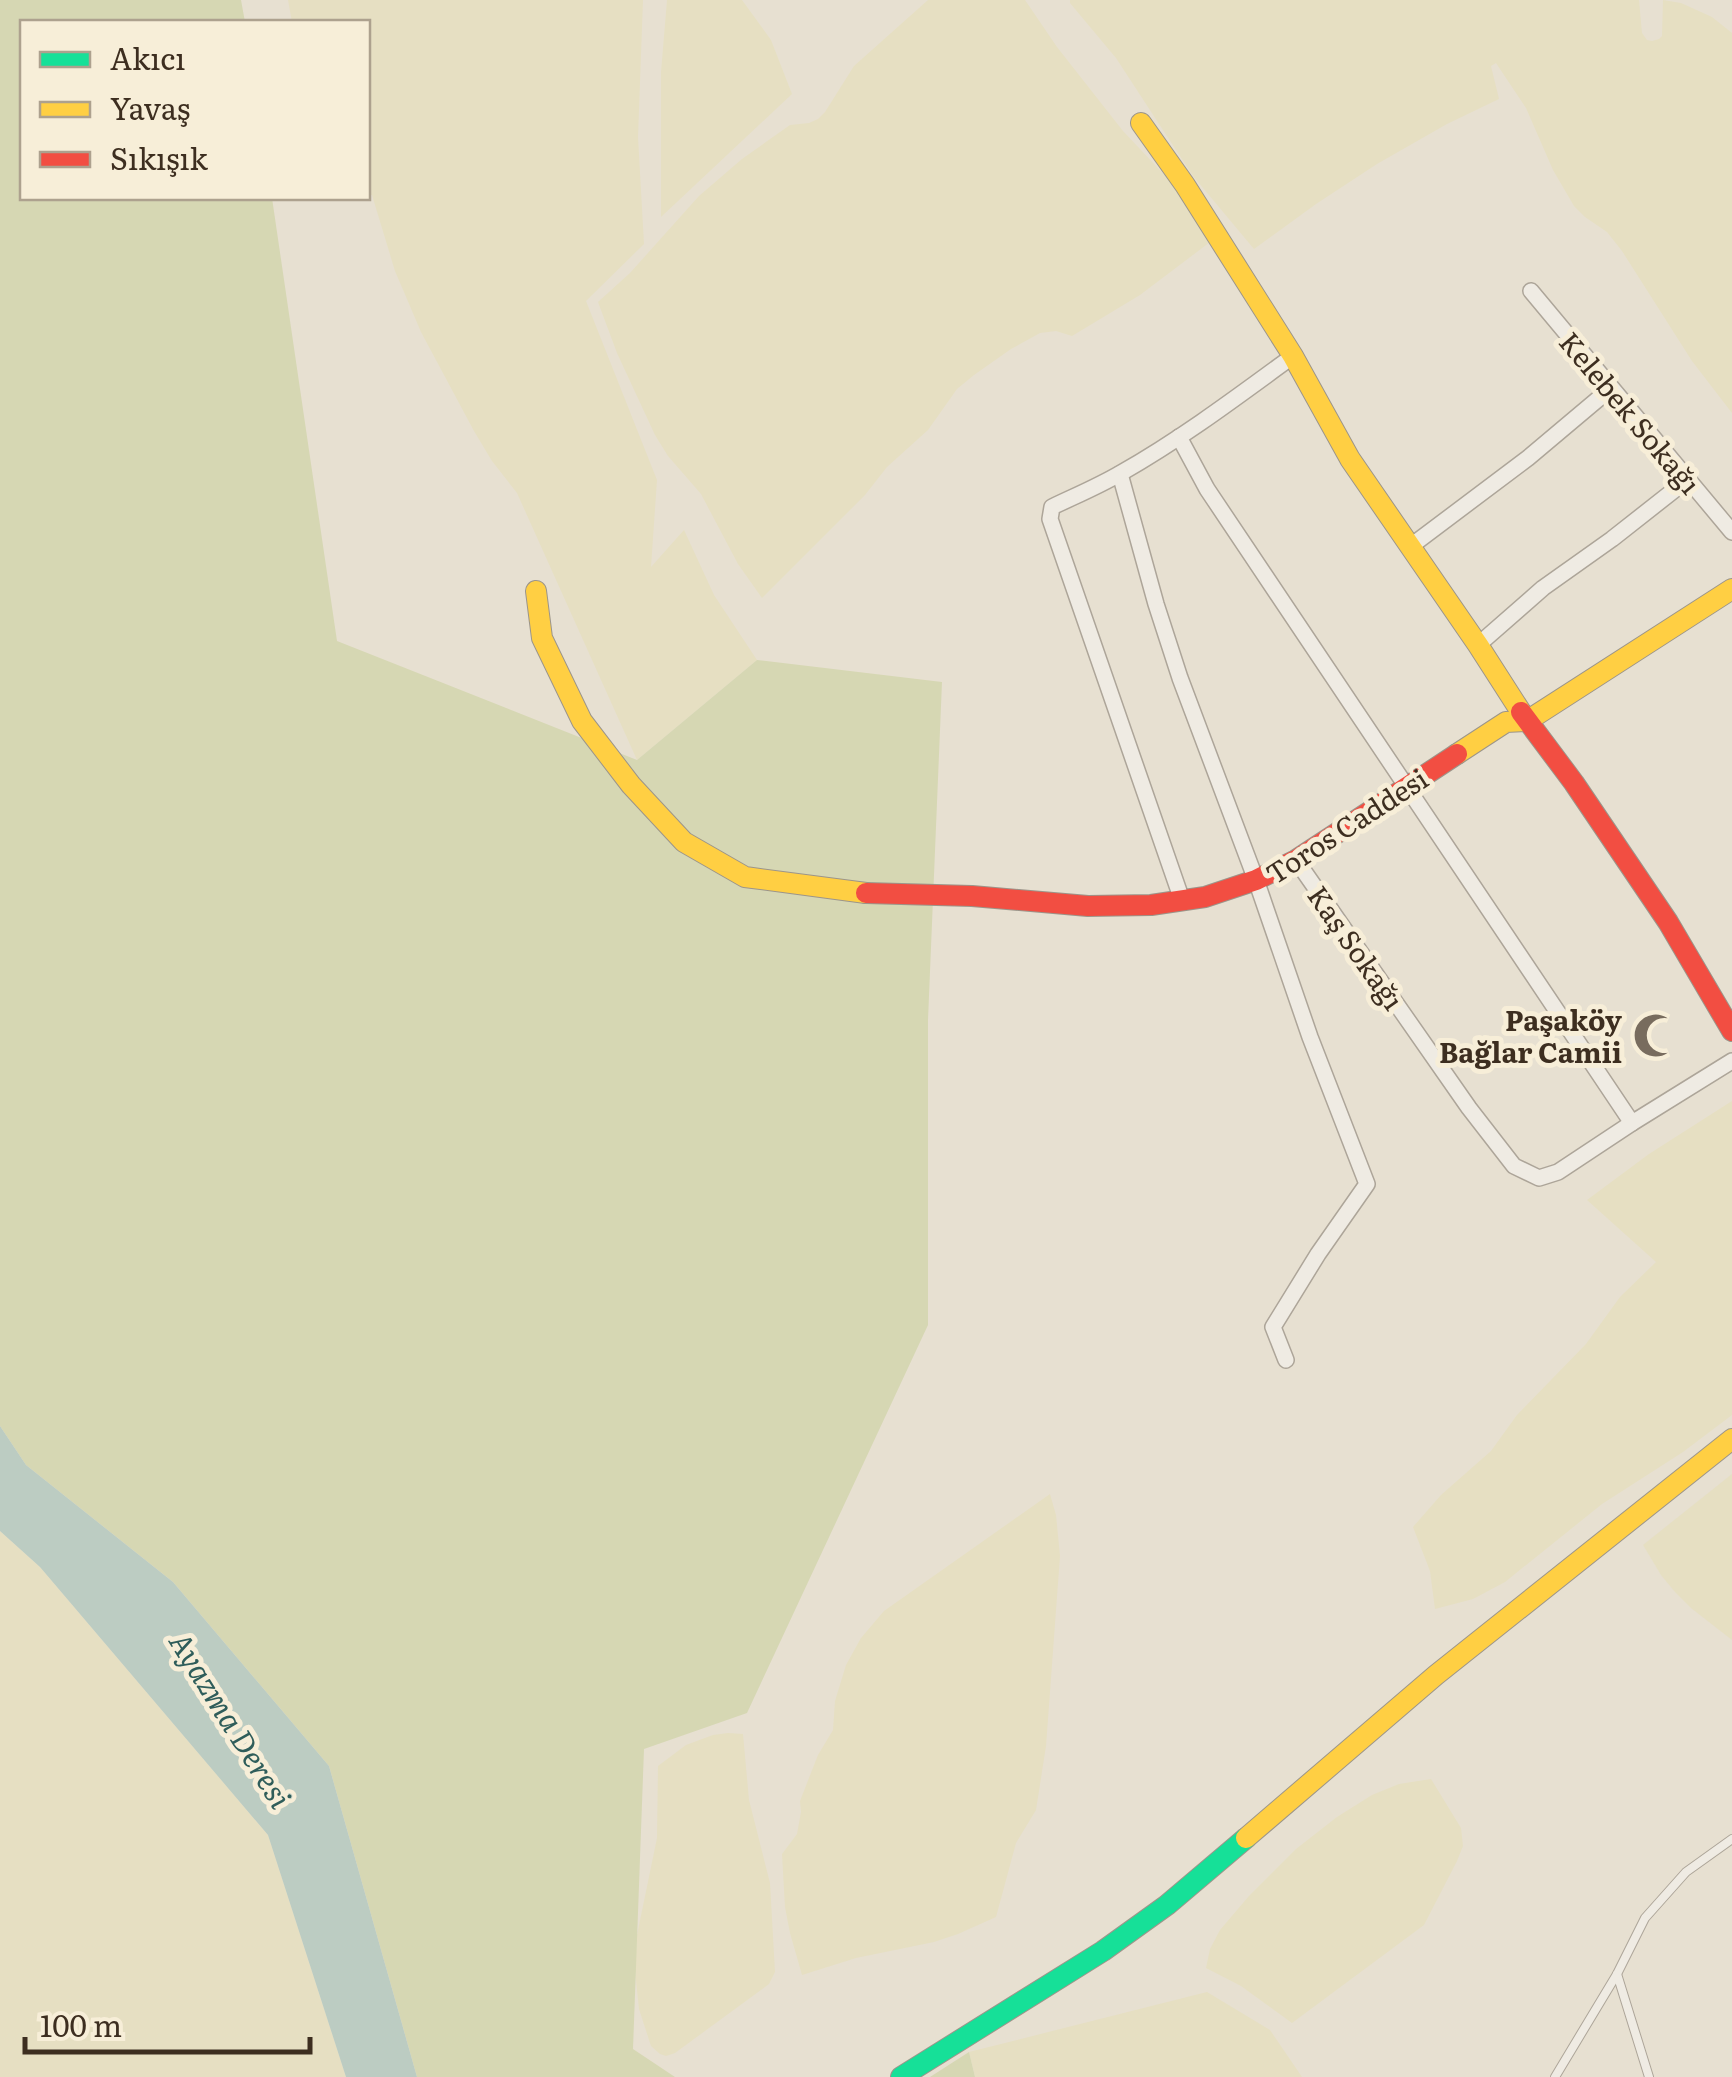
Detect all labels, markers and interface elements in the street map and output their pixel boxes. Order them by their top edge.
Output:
legend [20,20,370,200]
text: Akıcı [110,35,185,79]
text: Yavaş [110,85,190,129]
text: Sıkışık [110,135,209,179]
street label: Kelebek Sokağı [1550,321,1712,503]
street label: Toros Caddesi [1257,757,1435,893]
street label: Kaş Sokağı [1299,876,1415,1018]
place label: Paşaköy Bağlar Camii [1439,998,1623,1072]
mosque icon: Paşaköy Bağlar Camii [1631,1011,1679,1059]
water label: Ayazma Deresi [160,1622,304,1816]
scale bar [25,1992,310,2054]
text: 100 m [40,2002,122,2046]

